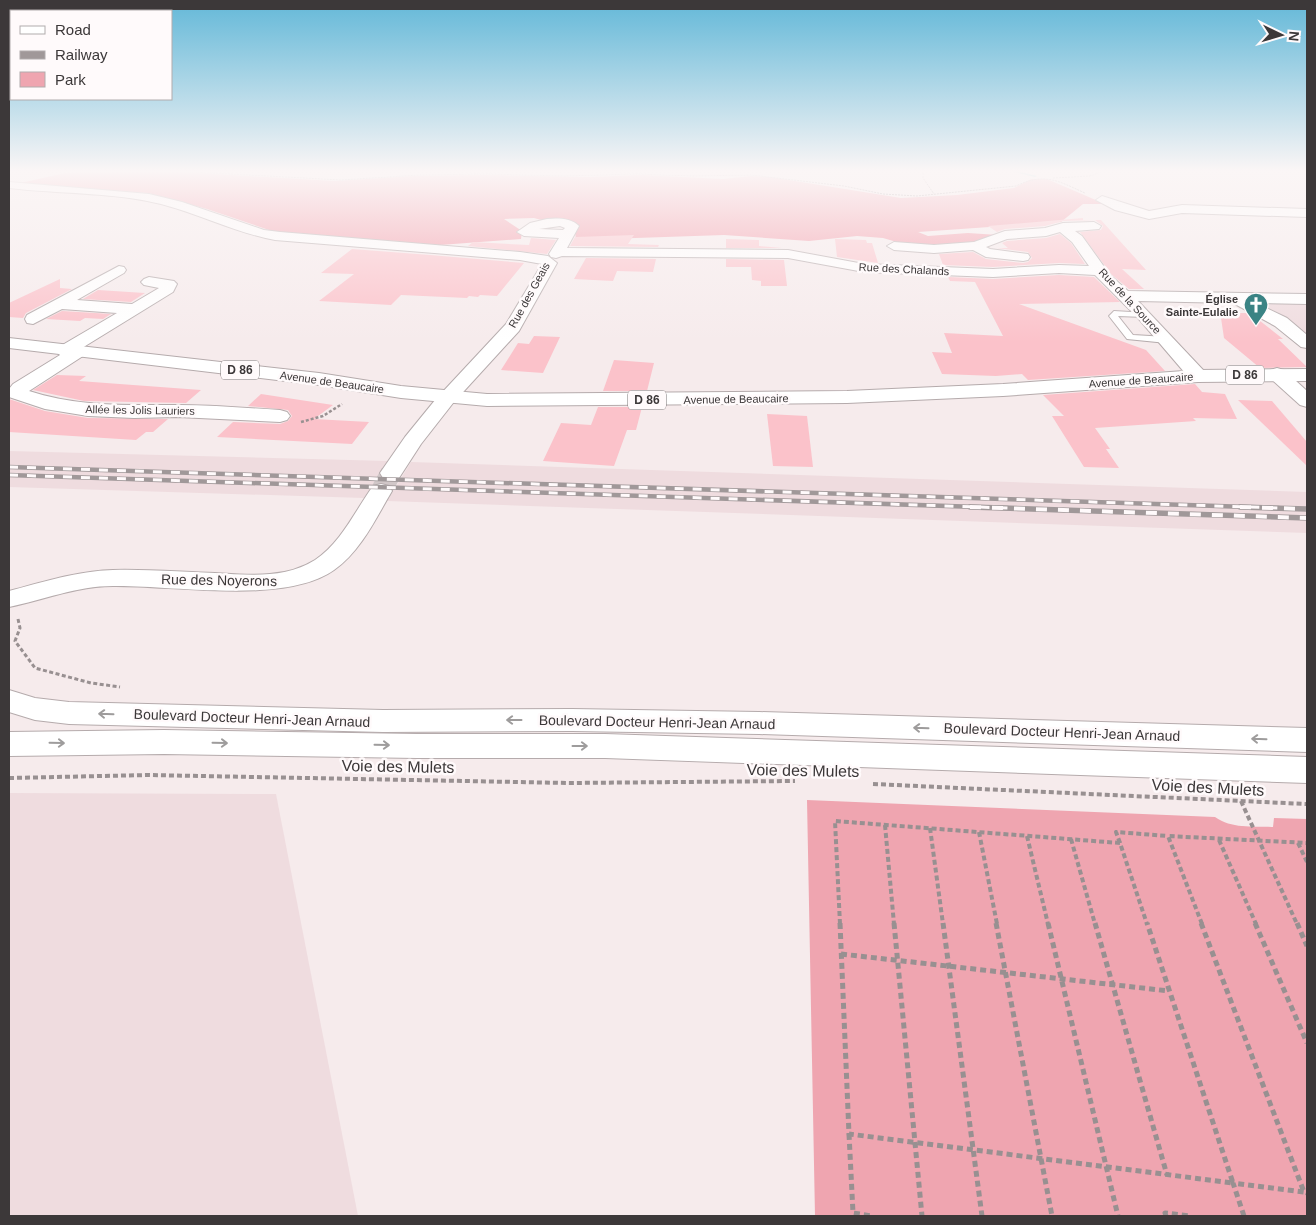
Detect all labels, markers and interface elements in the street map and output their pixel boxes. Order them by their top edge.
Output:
legend [10,10,172,100]
north arrow [1256,10,1306,60]
text: Road [55,21,91,38]
text: N [1286,30,1302,42]
text: Railway [55,46,108,63]
text: Park [55,71,86,88]
street label: Rue des Geais [506,260,552,330]
street label: Rue des Chalands [858,261,950,277]
street label: Rue de la Source [1097,266,1163,336]
church icon: Église Sainte-Eulalie [1243,292,1269,326]
place label: Église Sainte-Eulalie [1166,293,1238,318]
road number: D 86 [221,360,259,380]
road number: D 86 [1226,366,1264,384]
street label: Avenue de Beaucaire [279,369,385,395]
street label: Avenue de Beaucaire [1088,370,1194,390]
road number: D 86 [628,390,666,410]
street label: Avenue de Beaucaire [683,392,789,406]
street label: Allée les Jolis Lauriers [85,403,195,417]
street label: Rue des Noyerons [161,571,277,589]
street label: Boulevard Docteur Henri-Jean Arnaud [134,706,370,730]
one-way arrow [99,709,115,718]
street label: Boulevard Docteur Henri-Jean Arnaud [539,712,775,732]
one-way arrow [506,715,522,725]
street label: Boulevard Docteur Henri-Jean Arnaud [944,720,1180,744]
one-way arrow [913,723,930,733]
one-way arrow [1251,734,1267,743]
one-way arrow [49,738,65,748]
one-way arrow [212,738,228,748]
one-way arrow [374,741,390,750]
one-way arrow [572,741,588,751]
street label: Voie des Mulets [341,757,455,776]
street label: Voie des Mulets [746,761,860,780]
street label: Voie des Mulets [1151,776,1265,799]

